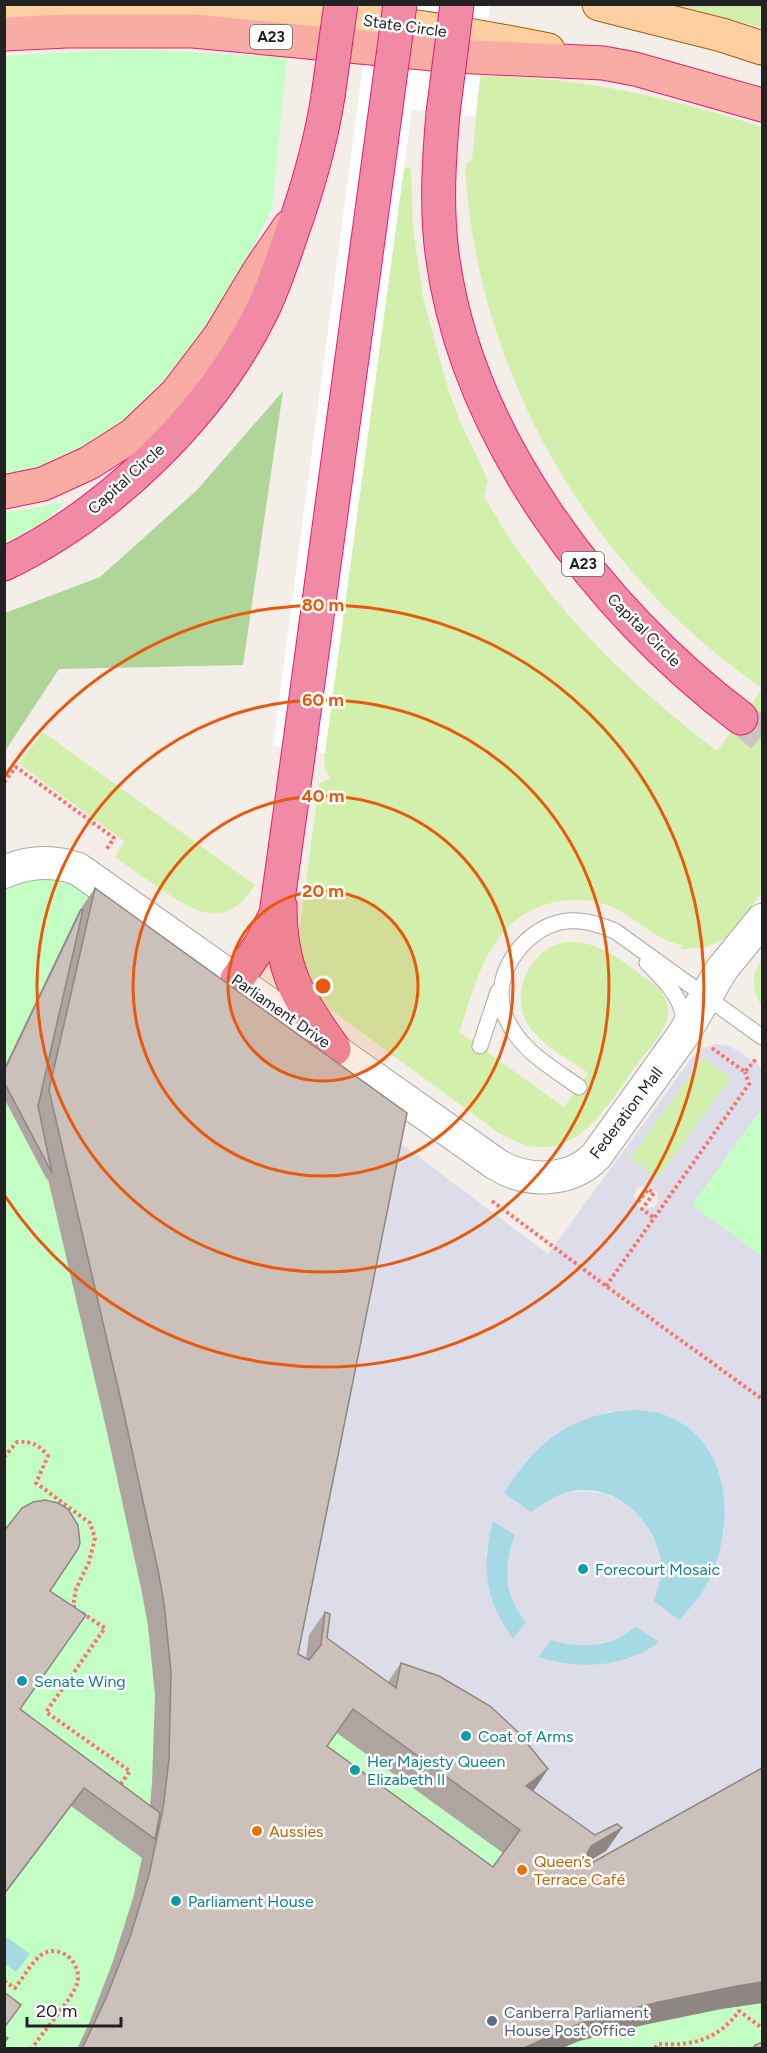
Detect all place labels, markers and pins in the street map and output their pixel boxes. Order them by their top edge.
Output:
centre of rings [313,976,333,996]
place label: Forecourt Mosaic [595,1560,720,1579]
marker: Forecourt Mosaic [576,1562,590,1576]
place label: Senate Wing [34,1672,126,1691]
marker: Senate Wing [15,1674,29,1688]
place label: Coat of Arms [478,1727,573,1746]
marker: Coat of Arms [459,1729,473,1743]
place label: Her Majesty Queen Elizabeth II [367,1752,506,1789]
marker: Her Majesty Queen Elizabeth II [348,1763,362,1777]
place label: Aussies [269,1822,324,1841]
marker: Aussies [250,1824,264,1838]
place label: Queen’s Terrace Café [534,1852,625,1889]
marker: Queen’s Terrace Café [515,1863,529,1877]
place label: Parliament House [188,1892,314,1911]
marker: Parliament House [169,1894,183,1908]
place label: Canberra Parliament House Post Office [504,2003,649,2040]
marker: Canberra Parliament House Post Office [485,2014,499,2028]

